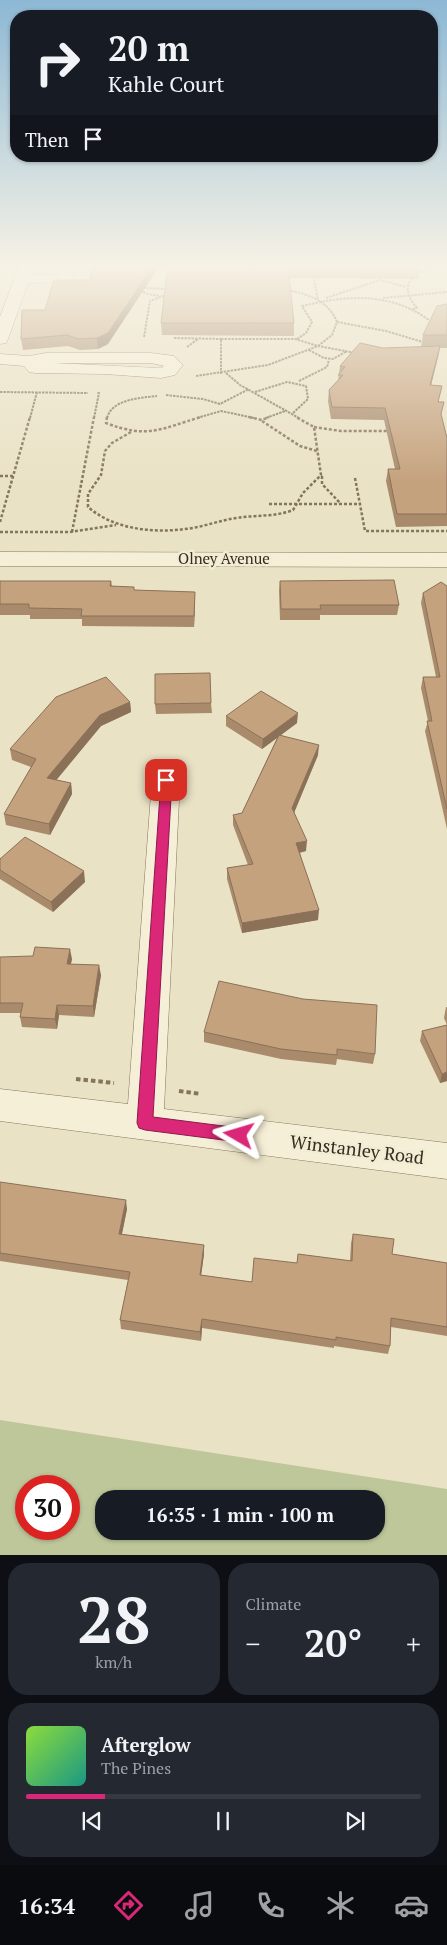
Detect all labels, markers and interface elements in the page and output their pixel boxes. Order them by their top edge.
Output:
text: 20 m [108,25,189,71]
icon: right [25,30,90,95]
text: Kahle Court [108,69,224,98]
icon: arrive [79,125,107,153]
text: Then [25,127,69,152]
street label: Olney Avenue [178,548,270,568]
pin [145,759,187,801]
icon: arrive [152,766,180,794]
position arrow [212,1108,264,1160]
street label: Winstanley Road [289,1129,426,1169]
speed limit sign: 30 [15,1475,80,1540]
text: 16:35 · 1 min · 100 m [146,1502,334,1527]
text: 28 [77,1575,150,1662]
text: Climate [246,1593,301,1615]
text: 20° [304,1618,363,1668]
text: − [246,1625,260,1662]
text: + [406,1625,421,1662]
text: km/h [95,1651,132,1673]
text: Afterglow [101,1732,191,1757]
text: The Pines [101,1757,171,1779]
icon: previous [78,1807,106,1835]
icon: pause [209,1807,237,1835]
icon: next [341,1807,369,1835]
icon: directions [111,1888,146,1923]
icon: music [182,1888,217,1923]
icon: phone [253,1888,288,1923]
icon: climate [323,1888,358,1923]
icon: car [394,1888,429,1923]
text: 16:34 [18,1891,75,1920]

